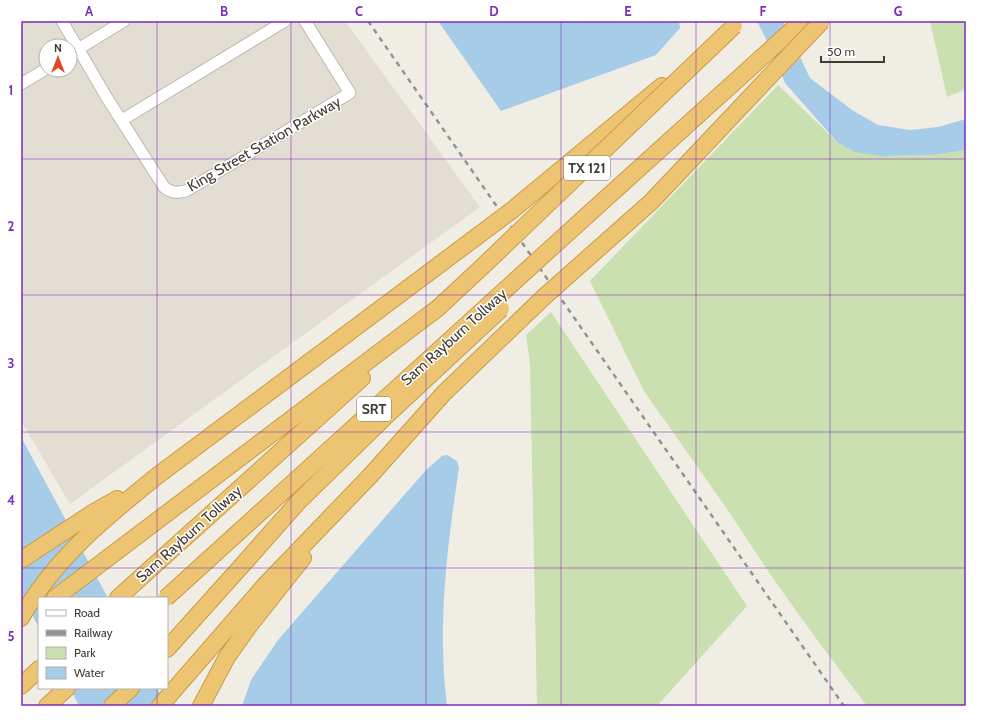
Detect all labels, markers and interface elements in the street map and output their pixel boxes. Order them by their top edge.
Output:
text: A [85,3,94,19]
text: B [220,3,228,19]
text: C [355,3,363,19]
text: D [489,3,499,19]
text: E [624,3,632,19]
text: F [760,3,767,19]
text: G [894,3,903,19]
north arrow [38,38,78,78]
scale bar [821,38,884,64]
text: N [54,41,62,55]
text: 50 m [827,44,855,59]
text: 1 [9,82,13,98]
street label: King Street Station Parkway [184,92,344,195]
road number: TX 121 [564,156,610,180]
text: 2 [8,218,15,234]
street label: Sam Rayburn Tollway [397,285,511,389]
text: 3 [7,355,15,371]
road number: SRT [357,397,391,421]
street label: Sam Rayburn Tollway [132,482,246,586]
text: 4 [7,492,15,508]
legend [38,597,168,689]
text: Road [74,605,100,620]
text: Railway [74,625,112,640]
text: 5 [8,628,15,644]
text: Park [74,645,96,660]
text: Water [74,665,105,680]

